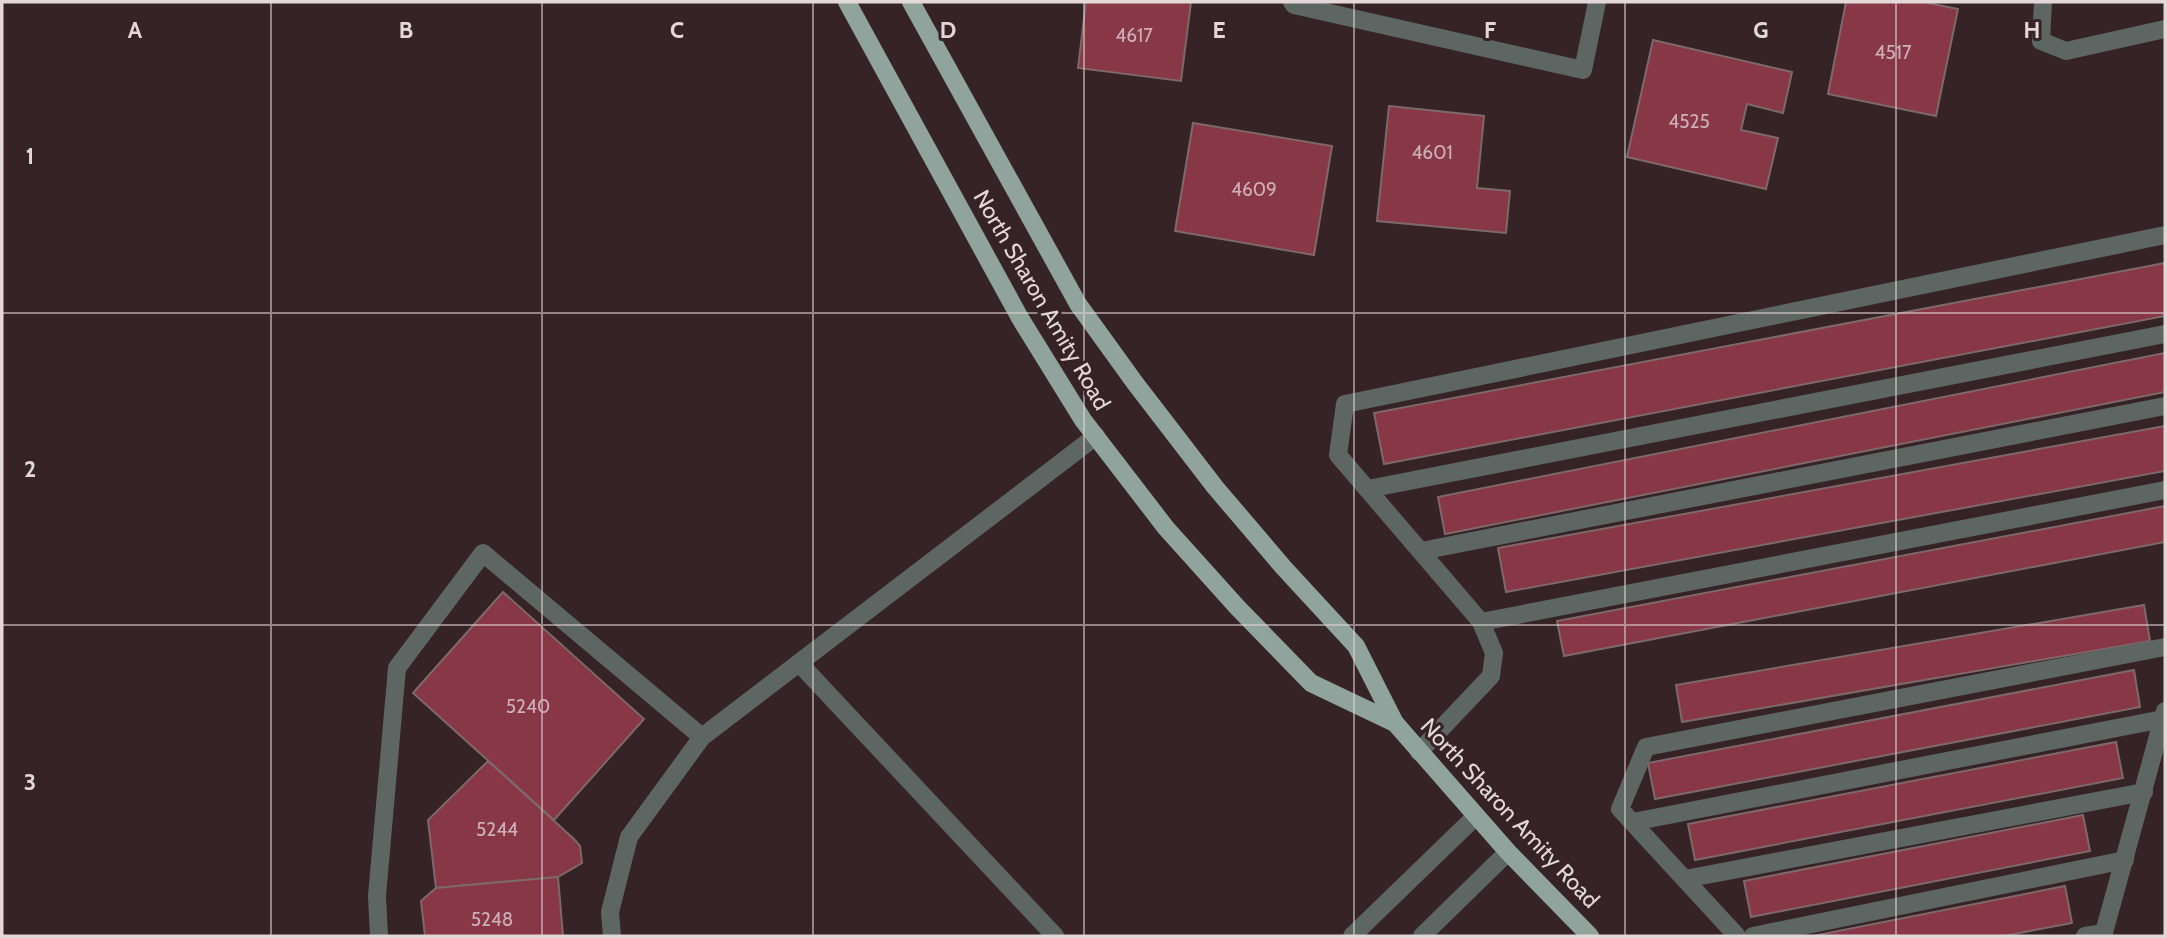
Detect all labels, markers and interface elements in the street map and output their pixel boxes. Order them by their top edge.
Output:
text: A [128,16,143,44]
text: B [399,16,413,44]
text: C [670,16,684,44]
text: D [940,16,956,44]
text: E [1212,16,1226,44]
text: F [1484,16,1496,44]
text: G [1753,16,1769,44]
text: H [2024,16,2040,44]
house number: 4617 [1115,24,1153,47]
house number: 4517 [1874,41,1912,64]
house number: 4525 [1668,110,1710,133]
house number: 4601 [1411,141,1453,164]
text: 1 [26,142,34,170]
house number: 4609 [1231,178,1277,201]
street label: North Sharon Amity Road [968,185,1116,415]
text: 2 [24,455,36,483]
house number: 5240 [506,695,550,718]
street label: North Sharon Amity Road [1415,712,1605,914]
text: 3 [24,768,36,796]
house number: 5244 [476,818,518,841]
house number: 5248 [471,908,513,931]

